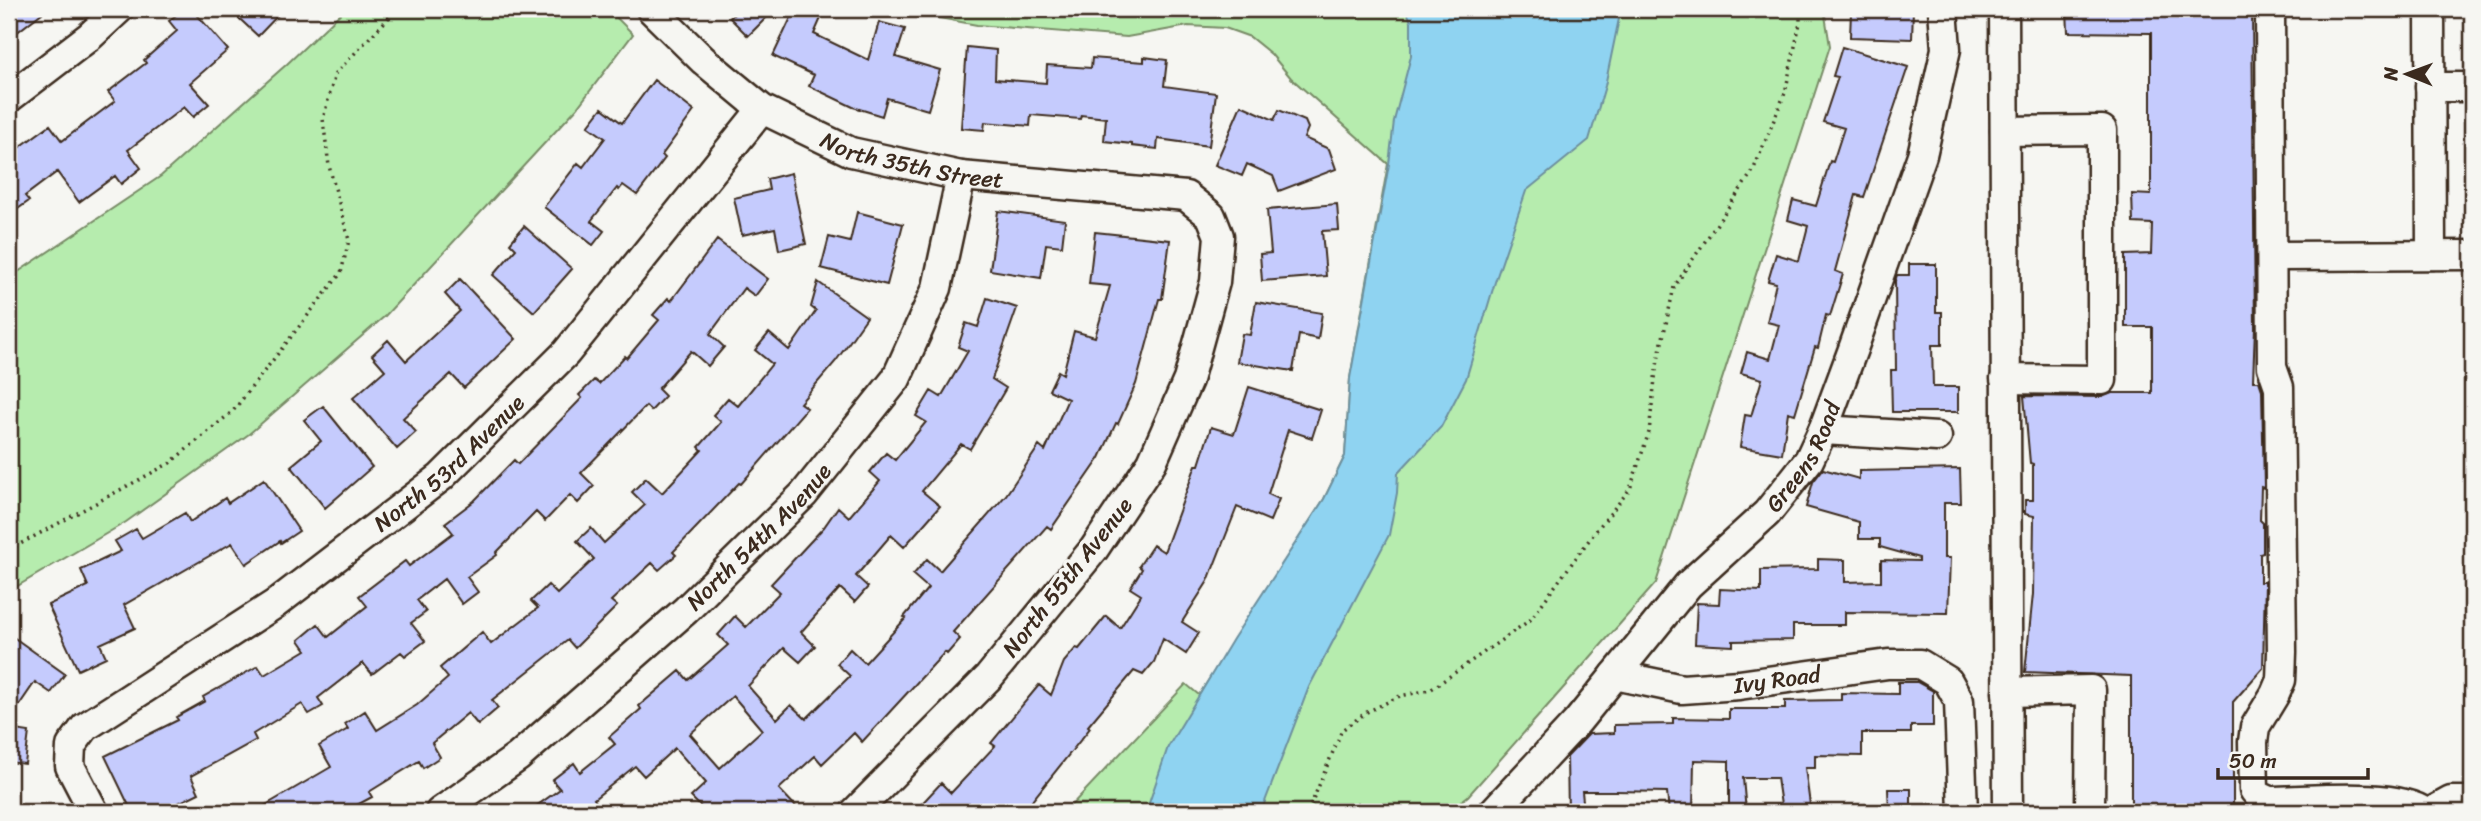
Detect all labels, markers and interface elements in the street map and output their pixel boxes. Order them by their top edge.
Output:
north arrow [2372,38,2442,108]
text: N [2374,66,2407,82]
street label: North 35th Street [813,120,1005,201]
street label: North 53rd Avenue [364,384,535,543]
street label: Greens Road [1755,394,1853,522]
street label: North 54th Avenue [676,454,843,621]
street label: North 55th Avenue [991,488,1143,667]
street label: Ivy Road [1731,653,1825,706]
scale bar [2218,737,2369,781]
text: 50 m [2229,742,2277,780]

